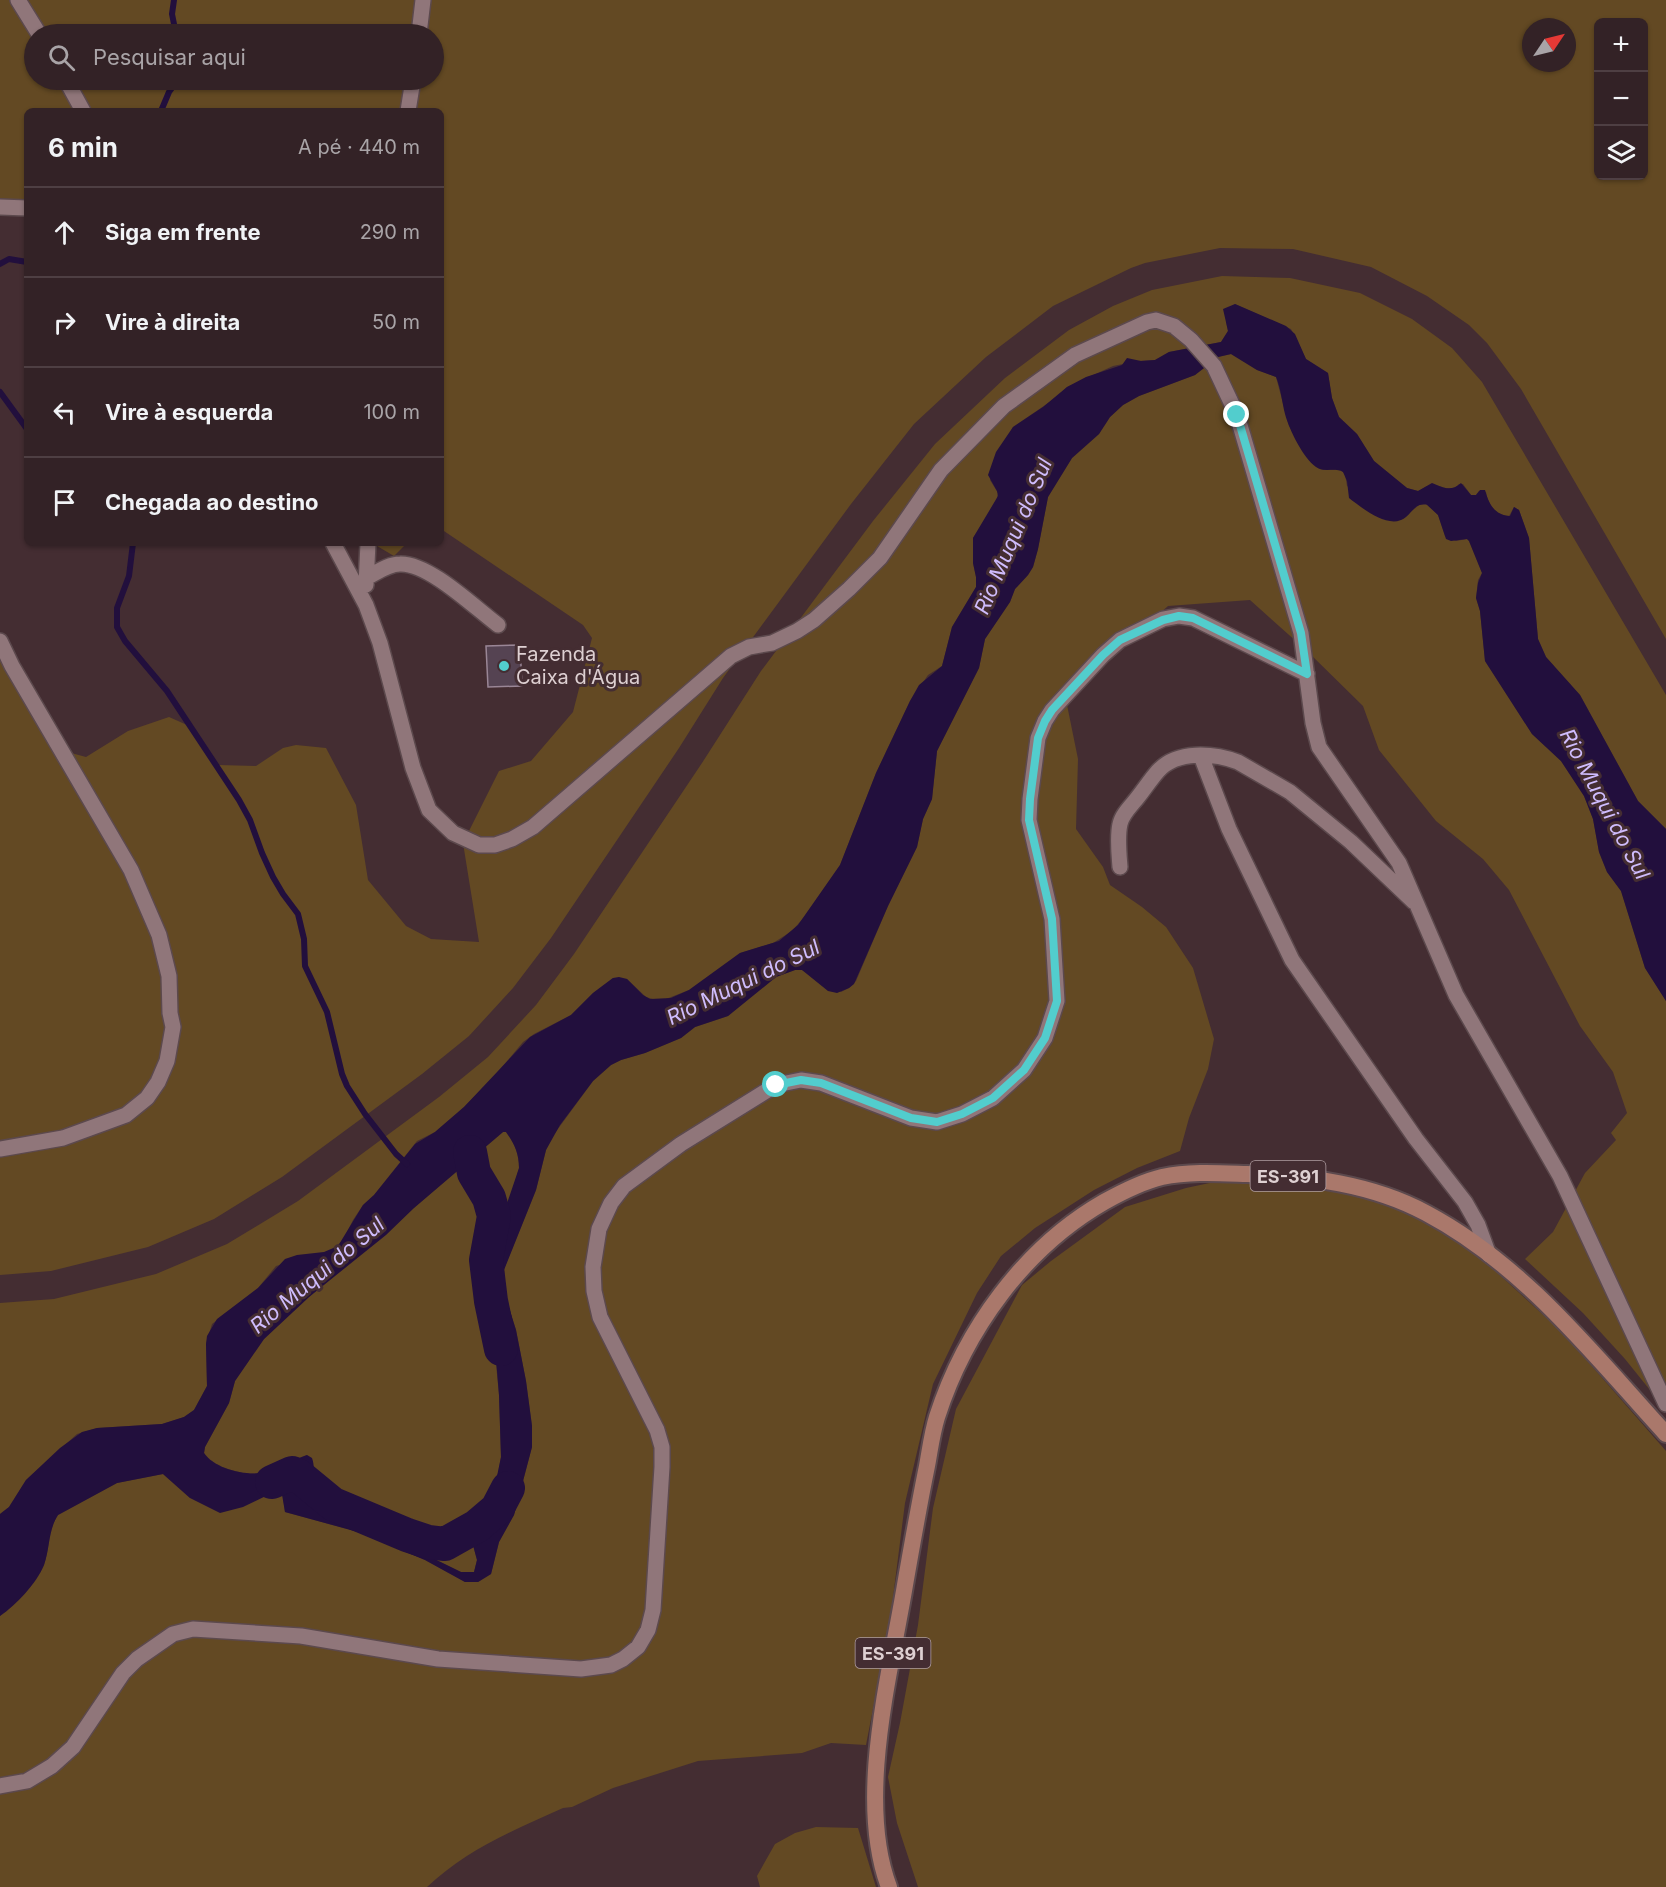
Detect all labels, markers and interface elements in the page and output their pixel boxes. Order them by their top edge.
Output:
north arrow [1522,18,1576,72]
map controls [1594,18,1648,180]
button: + [1594,18,1648,72]
search box [24,24,444,90]
icon: search [45,41,78,74]
text: Pesquisar aqui [93,44,246,70]
button: − [1594,72,1648,126]
button: layers [1594,126,1648,180]
text: 6 min [48,132,118,163]
text: A pé · 440 m [298,135,420,159]
icon: ahead [48,216,81,249]
text: Siga em frente [105,219,261,245]
text: 290 m [360,220,420,244]
icon: right [48,306,81,339]
text: Vire à direita [105,309,240,335]
text: 50 m [372,310,420,334]
icon: left [48,396,81,429]
text: Vire à esquerda [105,399,273,425]
text: 100 m [363,400,420,424]
route end [1223,401,1249,427]
water label: Rio Muqui do Sul [969,453,1058,618]
icon: arrive [48,486,81,519]
text: Chegada ao destino [105,489,319,515]
place label: Fazenda Caixa d'Água [516,642,640,689]
marker: Fazenda Caixa d'Água [497,659,511,673]
water label: Rio Muqui do Sul [1555,724,1656,884]
water label: Rio Muqui do Sul [662,934,824,1030]
route start [762,1071,788,1097]
road number: ES-391 [1250,1161,1326,1191]
water label: Rio Muqui do Sul [245,1211,390,1338]
road number: ES-391 [856,1638,930,1668]

